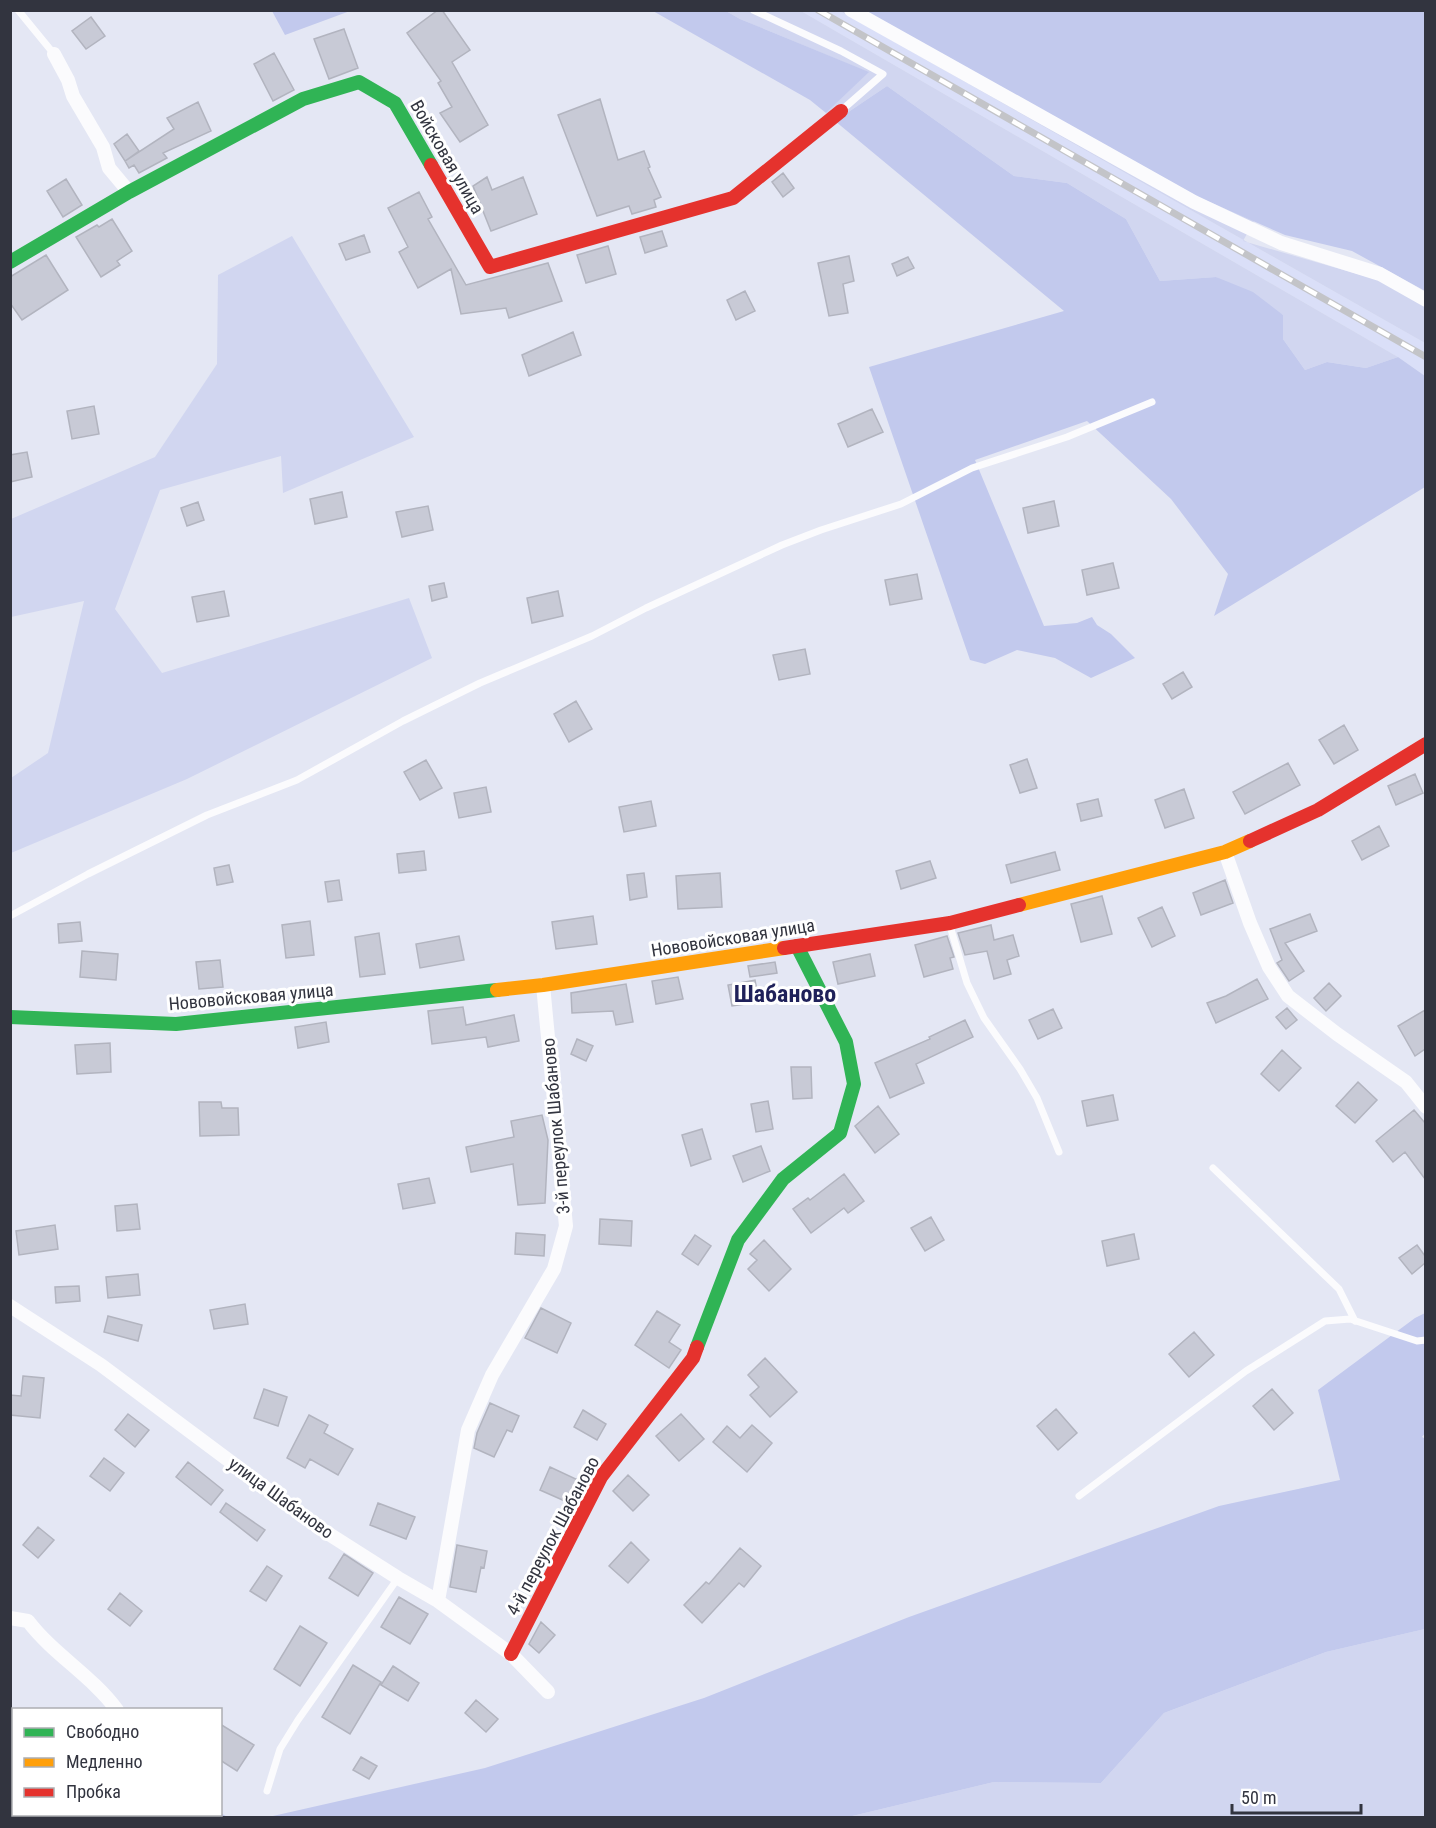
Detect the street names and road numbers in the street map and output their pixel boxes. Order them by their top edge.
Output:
street label: Войсковая улица [406,96,488,217]
street label: Нововойсковая улица [650,914,816,961]
street label: Нововойсковая улица [168,979,334,1014]
street label: 3-й переулок Шабаново [537,1037,574,1215]
street label: улица Шабаново [225,1452,338,1543]
street label: 4-й переулок Шабаново [502,1453,603,1619]

